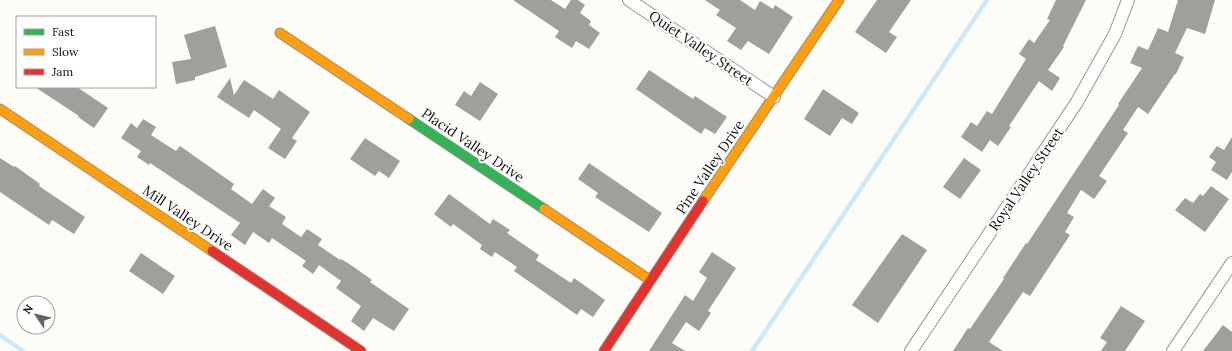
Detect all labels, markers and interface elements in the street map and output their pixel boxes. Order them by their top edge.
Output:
street label: Quiet Valley Street [645,6,757,90]
legend [16,16,156,88]
text: Fast [52,24,75,39]
text: Slow [52,44,79,59]
text: Jam [51,64,73,79]
street label: Placid Valley Drive [418,104,528,186]
street label: Pine Valley Drive [672,116,748,217]
street label: Royal Valley Street [985,123,1068,234]
street label: Mill Valley Drive [139,181,237,255]
north arrow [16,295,56,335]
text: N [20,301,36,317]

